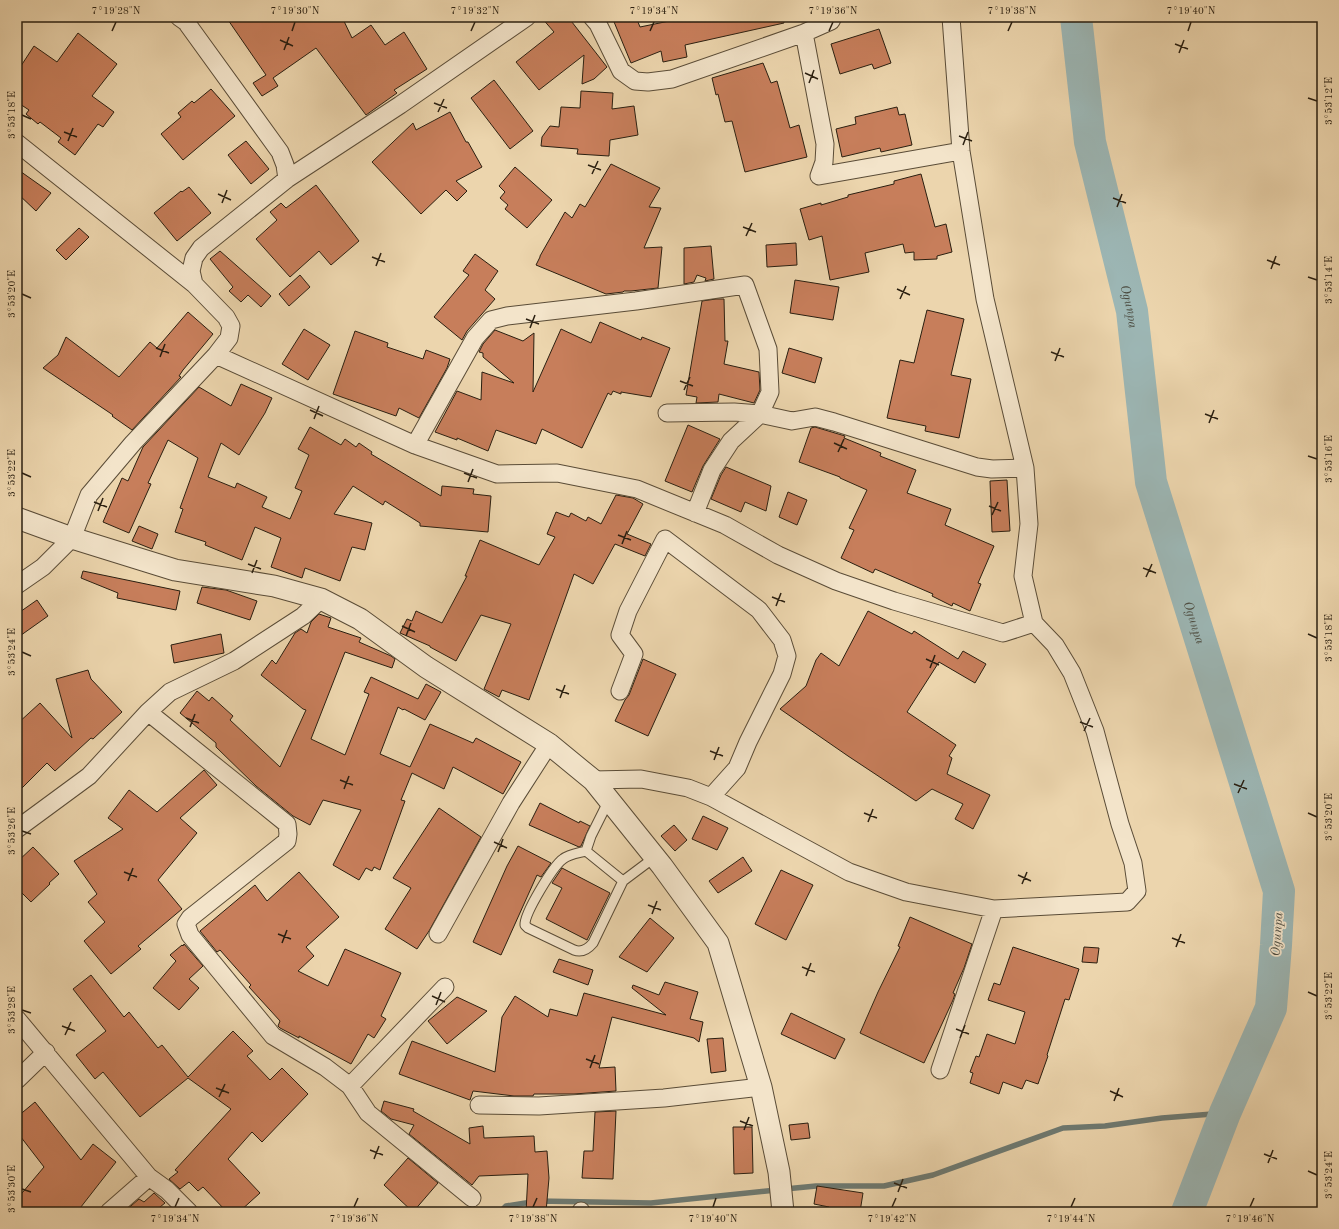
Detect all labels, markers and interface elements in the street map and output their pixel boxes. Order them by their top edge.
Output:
text: 7°19'28"N [92,6,141,16]
text: 7°19'30"N [271,6,320,16]
text: 7°19'32"N [451,6,500,16]
text: 7°19'34"N [630,6,679,16]
text: 7°19'36"N [809,6,858,16]
text: 7°19'38"N [988,6,1037,16]
text: 7°19'40"N [1167,6,1216,16]
text: 3°53'12"E [1324,77,1334,125]
text: 3°53'18"E [7,91,17,139]
text: 3°53'14"E [1324,256,1334,304]
text: 3°53'20"E [7,270,17,318]
water label: Ogunpa [1118,283,1139,329]
text: 3°53'16"E [1324,435,1334,483]
text: 3°53'22"E [7,449,17,497]
water label: Ogunpa [1181,600,1206,646]
text: 3°53'18"E [1324,614,1334,662]
text: 3°53'24"E [7,628,17,676]
text: 3°53'20"E [1324,793,1334,841]
text: 3°53'26"E [7,807,17,855]
water label: Ogunpa [1269,912,1286,957]
text: 3°53'22"E [1324,972,1334,1020]
text: 3°53'28"E [7,986,17,1034]
text: 3°53'24"E [1324,1151,1334,1199]
text: 3°53'30"E [7,1165,17,1213]
text: 7°19'34"N [151,1214,200,1224]
text: 7°19'36"N [330,1214,379,1224]
text: 7°19'38"N [509,1214,558,1224]
text: 7°19'40"N [689,1214,738,1224]
text: 7°19'42"N [868,1214,917,1224]
text: 7°19'44"N [1047,1214,1096,1224]
text: 7°19'46"N [1226,1214,1275,1224]

